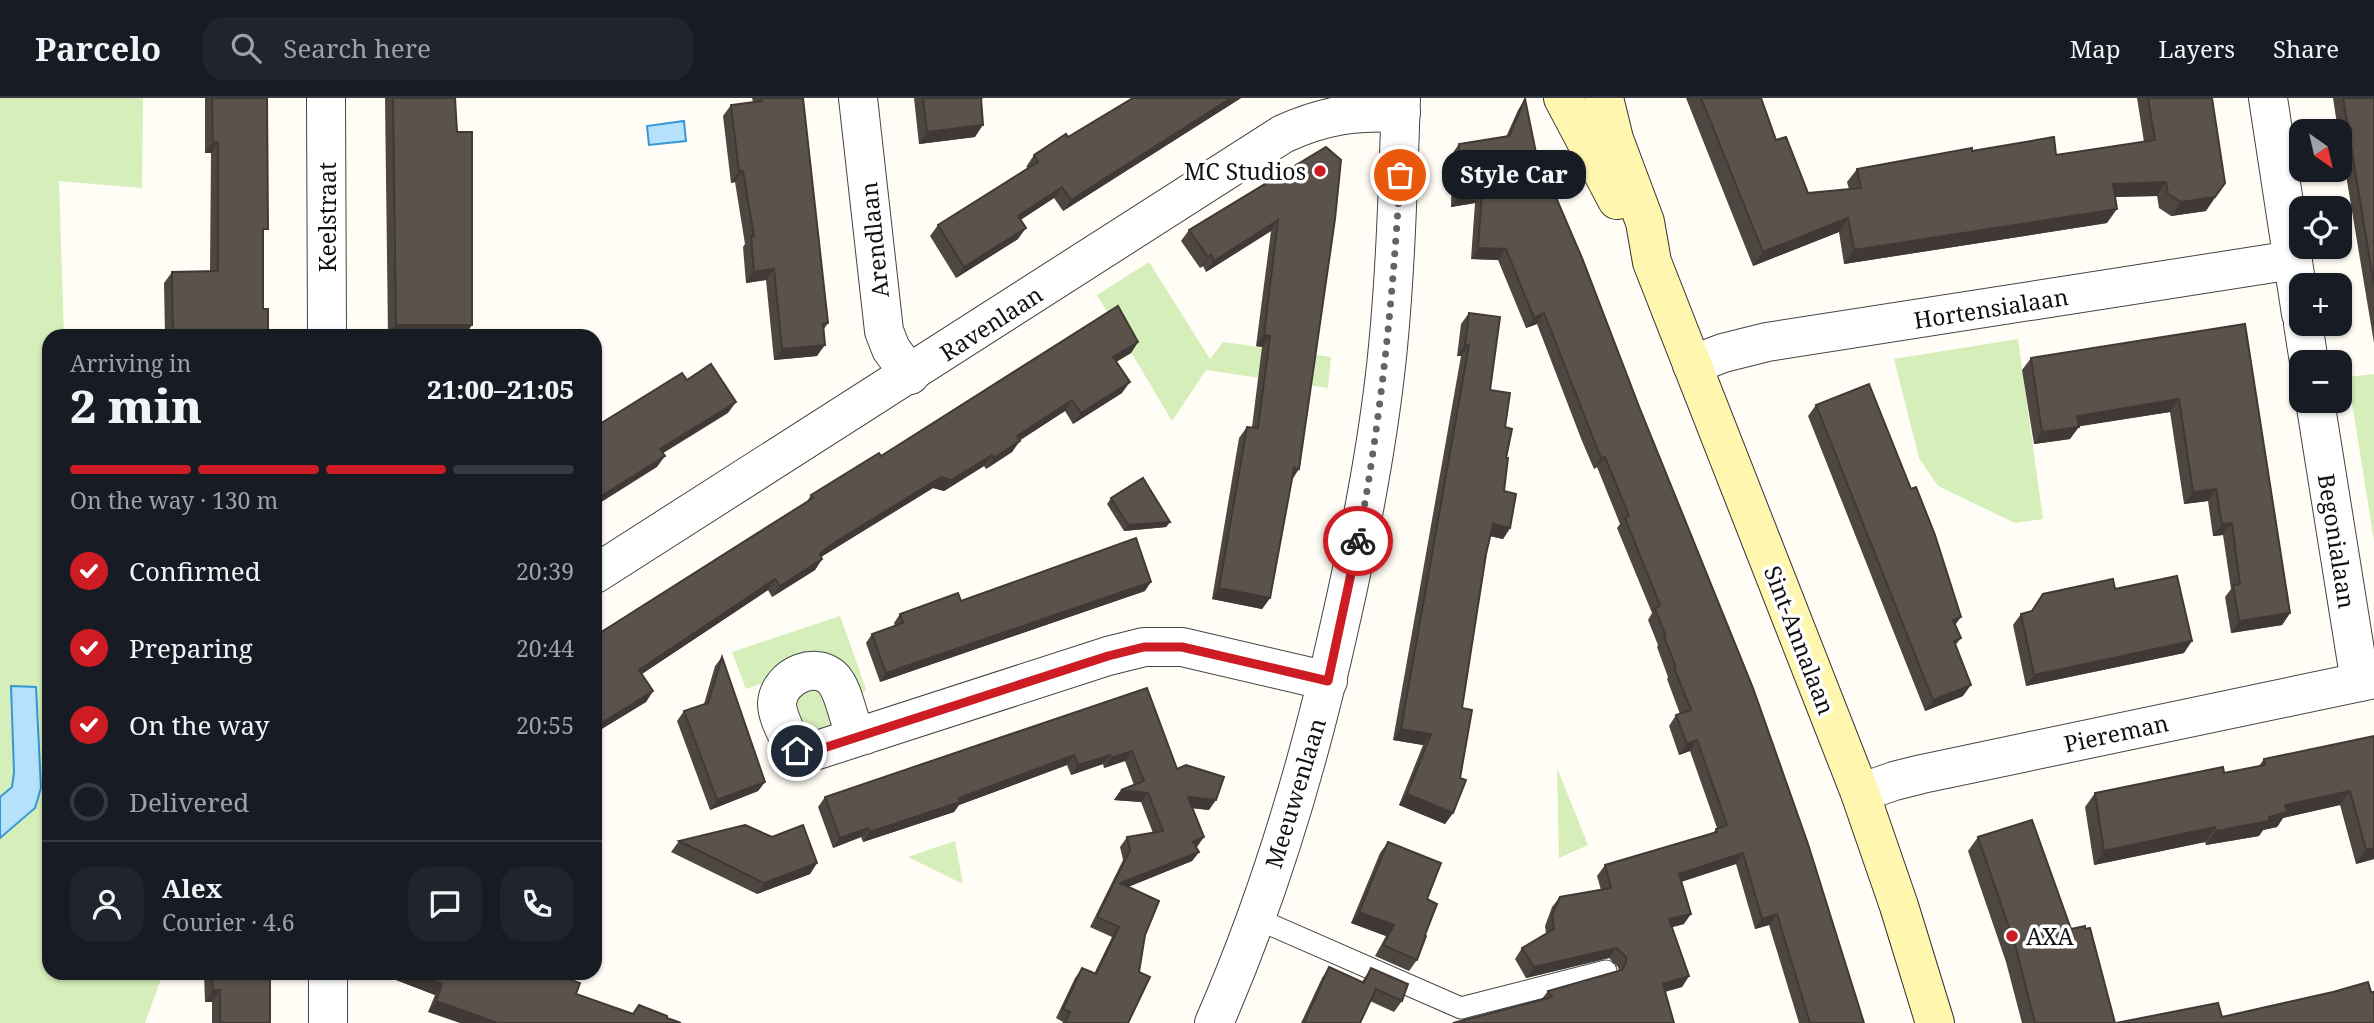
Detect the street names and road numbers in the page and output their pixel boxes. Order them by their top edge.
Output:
street label: Keelstraat [311,162,343,272]
street label: Arendlaan [852,180,896,299]
street label: Ravenlaan [933,278,1049,368]
street label: Hortensialaan [1911,280,2071,336]
street label: Begonialaan [2311,471,2363,611]
street label: Sint-Annalaan [1757,561,1843,719]
street label: Piereman [2061,706,2171,760]
street label: Meeuwenlaan [1257,714,1333,872]

